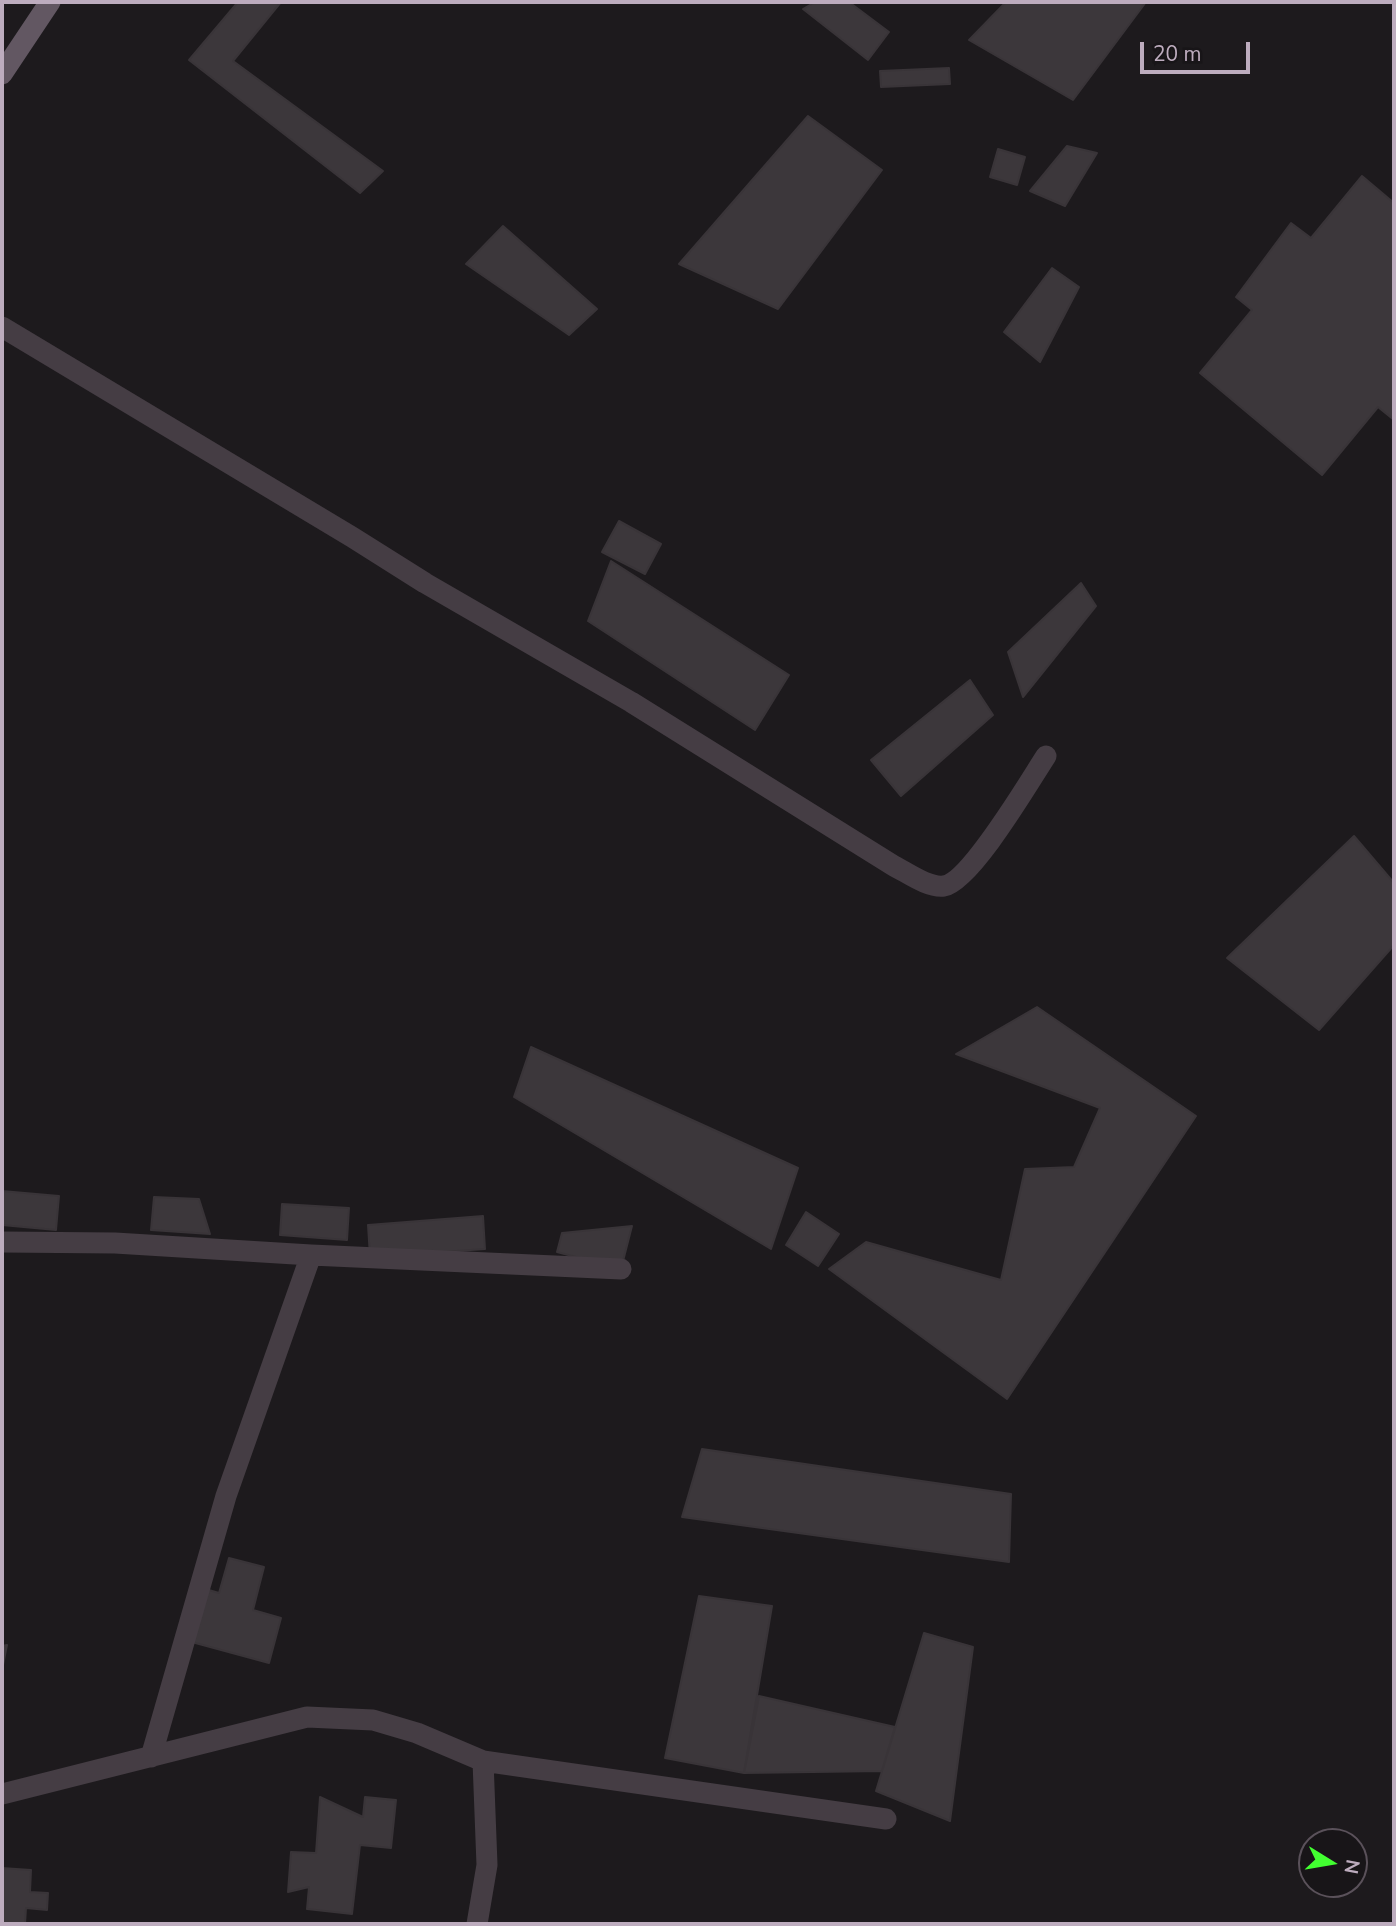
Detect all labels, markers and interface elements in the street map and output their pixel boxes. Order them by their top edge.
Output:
scale bar [1144,28,1254,72]
text: 20 m [1153,40,1202,68]
north arrow [1298,1828,1368,1898]
text: N [1338,1857,1366,1876]

